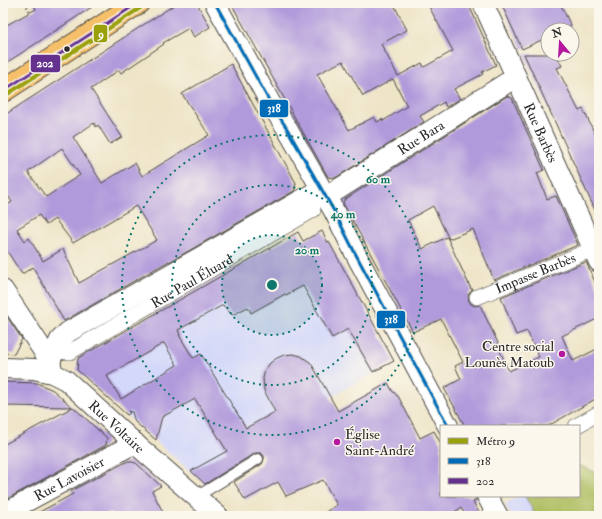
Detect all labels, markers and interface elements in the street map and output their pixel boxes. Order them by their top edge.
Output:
north arrow [540,22,580,62]
line badge: 9 [93,24,108,43]
text: N [549,25,565,41]
text: 9 [97,28,104,41]
unlabelled marker [62,44,72,54]
line badge: 202 [30,54,61,73]
text: 202 [37,57,54,70]
line badge: 318 [259,99,289,118]
street label: Rue Barbès [520,100,561,166]
text: 318 [267,102,281,115]
street label: Rue Bara [394,116,448,159]
text: 60 m [366,172,391,187]
text: 40 m [330,207,356,222]
text: 20 m [295,243,320,258]
street label: Impasse Barbès [493,249,578,298]
street label: Rue Paul Éluard [148,251,236,312]
centre of rings [265,278,279,292]
line badge: 318 [376,310,406,329]
text: 318 [384,313,398,326]
place label: Centre social Lounès Matoub [464,338,554,371]
marker: Centre social Lounès Matoub [557,349,567,359]
street label: Rue Voltaire [85,397,148,457]
legend [440,425,580,497]
place label: Église Saint-André [345,426,414,459]
text: Métro 9 [476,434,515,449]
marker: Église Saint-André [332,437,342,447]
street label: Rue Lavoisier [31,453,108,505]
text: 318 [476,454,491,469]
text: 202 [476,474,494,489]

